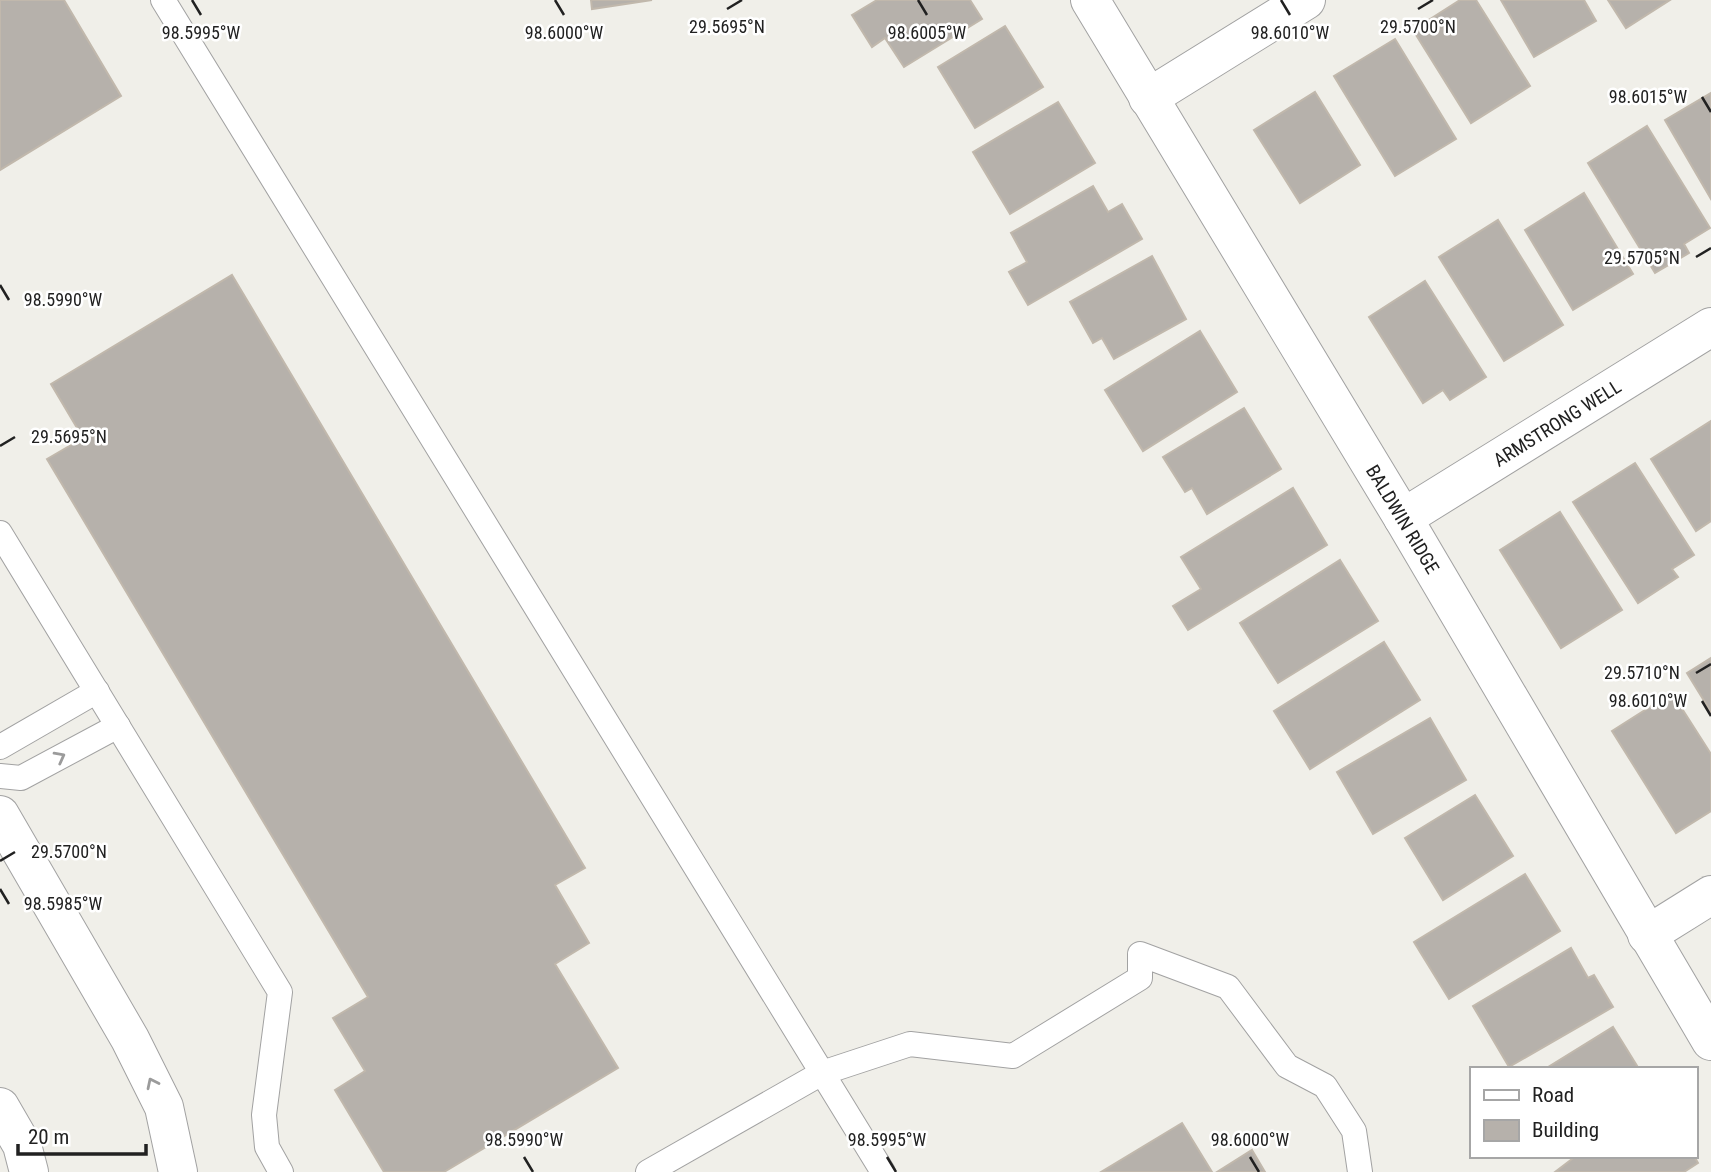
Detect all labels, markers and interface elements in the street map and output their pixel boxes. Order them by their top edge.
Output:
text: 29.5695°N [689,16,765,37]
text: 29.5700°N [1380,16,1456,37]
text: 98.5995°W [162,22,241,43]
text: 98.6000°W [525,22,604,43]
text: 98.6005°W [888,22,967,43]
text: 98.6010°W [1251,22,1330,43]
text: 98.6015°W [1609,86,1688,107]
text: 29.5705°N [1604,247,1680,268]
text: 98.5990°W [24,289,103,310]
street label: ARMSTRONG WELL [1489,375,1625,472]
text: 29.5695°N [31,426,107,447]
street label: BALDWIN RIDGE [1361,461,1444,578]
text: 29.5710°N [1604,662,1680,683]
text: 98.6010°W [1609,690,1688,711]
one-way arrow [53,752,65,765]
text: 29.5700°N [31,841,107,862]
text: 98.5985°W [24,893,103,914]
legend [1470,1067,1697,1158]
one-way arrow [147,1078,161,1091]
text: Road [1532,1083,1574,1107]
scale bar [18,1112,145,1156]
text: Building [1532,1118,1599,1142]
text: 20 m [28,1125,69,1149]
text: 98.5990°W [485,1129,564,1150]
text: 98.5995°W [848,1129,927,1150]
text: 98.6000°W [1211,1129,1290,1150]

